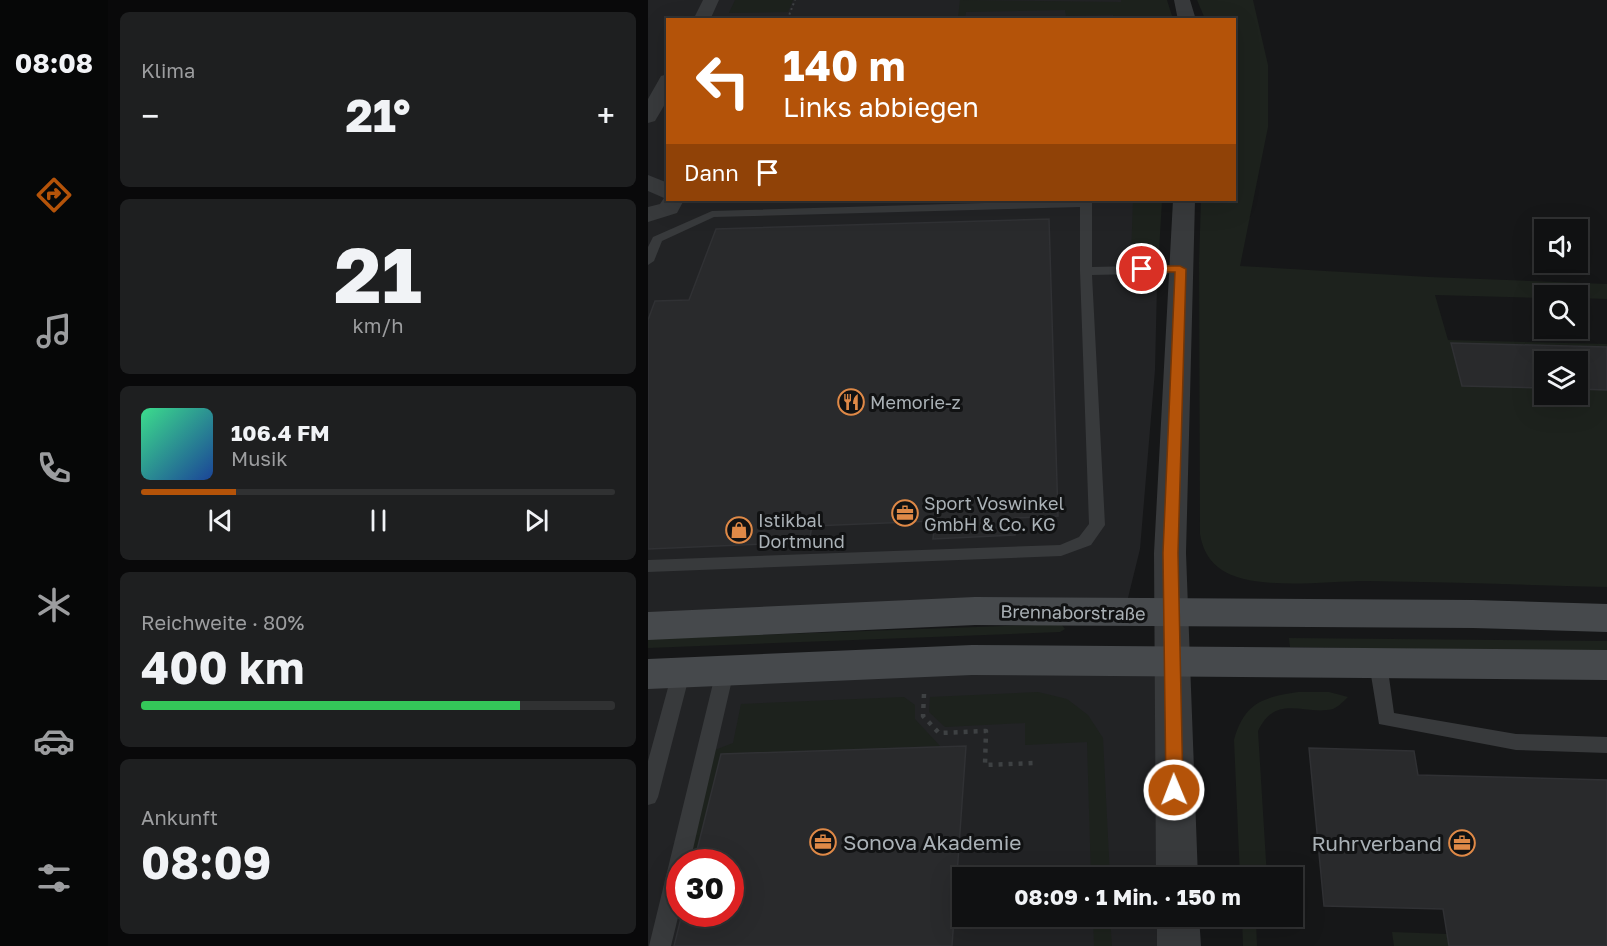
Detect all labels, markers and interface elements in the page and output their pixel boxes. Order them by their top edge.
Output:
text: 140 m [783,40,905,90]
icon: left [684,42,762,120]
text: 08:08 [15,47,93,79]
text: Klima [141,58,195,82]
text: 21° [345,88,411,142]
text: Links abbiegen [783,91,979,123]
text: − [141,96,159,135]
text: + [597,96,615,135]
icon: arrive [751,156,784,189]
text: Dann [684,159,739,186]
icon: directions [33,174,75,216]
map controls [1534,219,1588,405]
button: sound [1534,219,1588,273]
text: 21 [334,227,422,320]
pin [1116,243,1167,294]
icon: arrive [1125,252,1158,285]
button: search [1534,285,1588,339]
icon: music [33,310,75,352]
text: km/h [353,313,403,337]
button: layers [1534,351,1588,405]
restaurant icon: Memorie-z [836,387,866,417]
place label: Memorie-z [870,391,961,413]
text: 106.4 FM [231,419,330,446]
text: Musik [231,446,288,470]
icon: phone [33,447,75,489]
place label: Sport Voswinkel GmbH & Co. KG [924,492,1065,535]
office icon: Sport Voswinkel GmbH & Co. KG [890,498,920,528]
icon: previous [204,504,237,537]
icon: pause [362,504,395,537]
icon: next [520,504,553,537]
place label: Istikbal Dortmund [758,509,845,552]
shop icon: Istikbal Dortmund [724,515,754,545]
icon: climate [33,584,75,626]
street label: Brennaborstraße [1000,600,1146,624]
text: Reichweite · 80% [141,610,304,634]
text: 400 km [141,640,304,694]
icon: car [33,720,75,762]
position arrow [1142,758,1206,822]
text: Ankunft [141,805,218,829]
office icon: Sonova Akademie [808,827,838,857]
office icon: Ruhrverband [1447,828,1477,858]
place label: Sonova Akademie [843,829,1021,855]
place label: Ruhrverband [1311,830,1442,856]
text: 08:09 [141,835,271,889]
speed limit sign: 30 [666,849,744,927]
icon: filters [33,857,75,899]
text: 08:09 · 1 Min. · 150 m [1014,883,1241,910]

